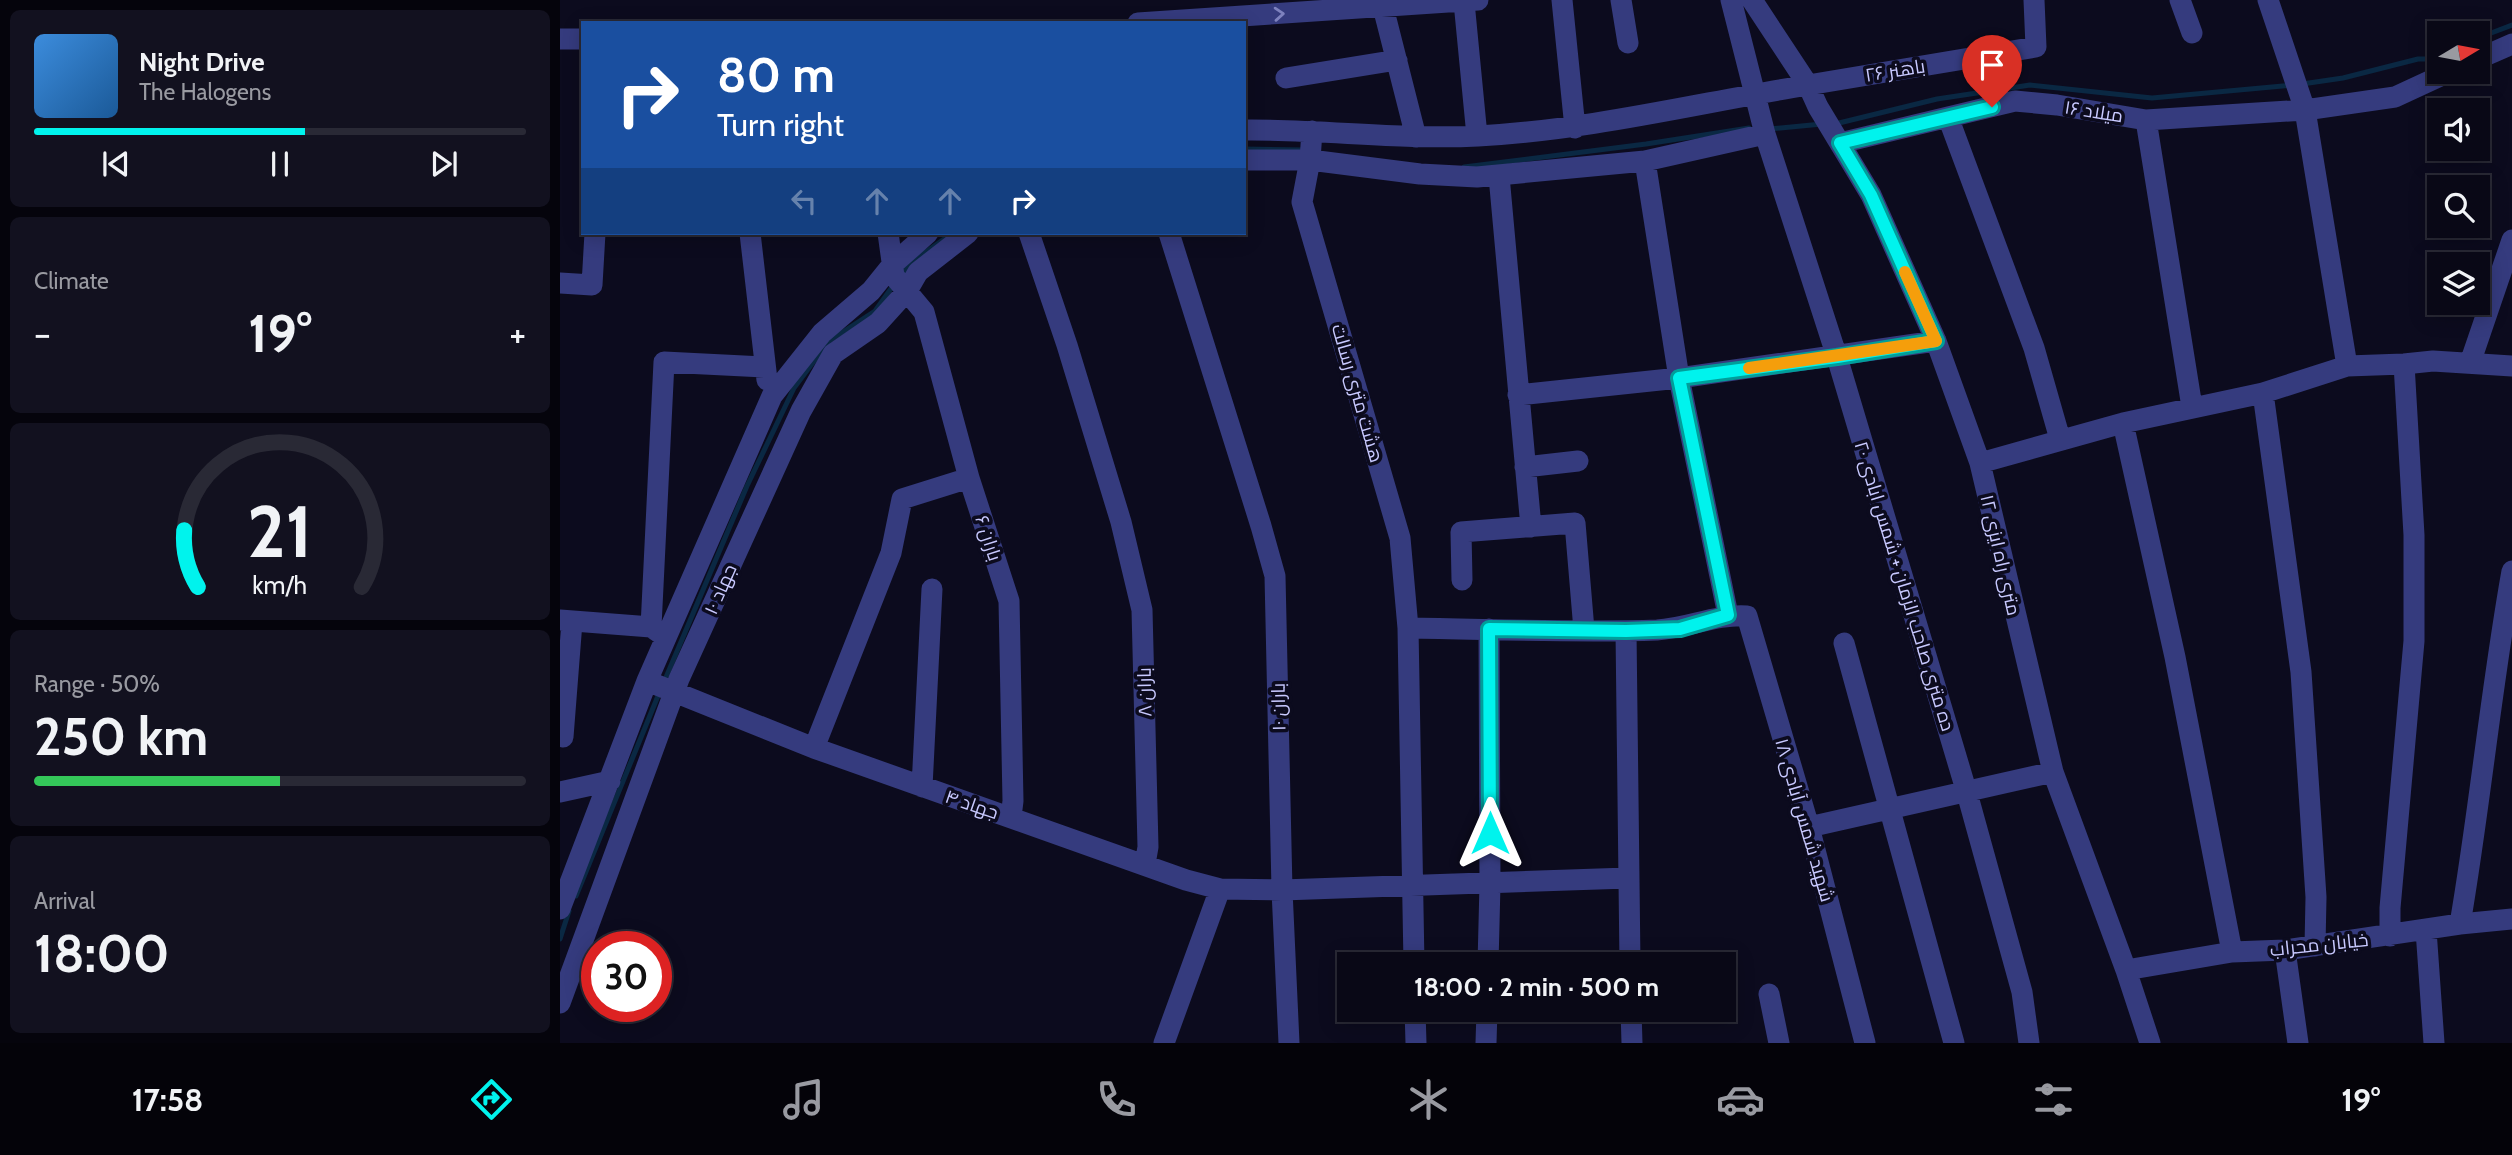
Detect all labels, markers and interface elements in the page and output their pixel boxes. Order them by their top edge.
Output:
one-way arrow [1274,6,1285,21]
north arrow [2427,21,2490,84]
map controls [2427,21,2490,315]
pin [1962,35,2022,107]
text: 80 m [717,45,835,104]
text: Night Drive [139,46,265,78]
icon: arrive [1973,46,2011,84]
icon: right [602,49,693,140]
street label: باهنر ۲۶ [1863,54,1927,87]
text: The Halogens [139,78,271,106]
street label: میلاد ۱۶ [2063,96,2125,127]
button: sound [2427,98,2490,161]
text: Turn right [717,105,844,144]
icon: previous [97,145,135,183]
icon: pause [261,145,299,183]
icon: next [425,145,463,183]
button: search [2427,175,2490,238]
icon: left [785,182,823,220]
icon: ahead [858,182,896,220]
icon: ahead [931,182,969,220]
icon: right [1004,182,1042,220]
button: layers [2427,252,2490,315]
text: Climate [34,267,109,295]
text: 19° [248,302,312,365]
text: − [34,310,51,357]
text: + [509,310,526,357]
street label: هشت متری رسالت [1327,321,1388,465]
street label: ده متری صاحب الزمان + شمس ابادی ۲۰ [1849,438,1960,734]
text: 21 [247,488,313,576]
street label: ۱۲ متری راه ایزی [1975,492,2026,618]
street label: باران ۶ [970,512,1007,564]
street label: جهاد ۱۰ [699,560,742,618]
text: km/h [253,570,307,600]
street label: باران ۸ [1133,667,1156,717]
text: Range · 50% [34,670,160,698]
street label: باران ۱۰ [1267,683,1290,731]
text: 250 km [34,705,208,768]
street label: شهید شمس آبادی ۱۸ [1770,736,1839,904]
street label: جهاد ۴ [942,785,1001,824]
position arrow [1453,796,1527,870]
text: Arrival [34,887,95,915]
text: 18:00 [34,922,170,985]
street label: خیابان محراب [2269,928,2369,961]
speed limit sign: 30 [581,931,672,1022]
text: 18:00 · 2 min · 500 m [1414,971,1659,1003]
icon: directions [467,1075,516,1124]
icon: music [779,1075,828,1124]
icon: phone [1092,1075,1141,1124]
icon: climate [1404,1075,1453,1124]
icon: car [1716,1075,1765,1124]
icon: filters [2029,1075,2078,1124]
text: 17:58 [132,1080,203,1119]
text: 19° [2341,1080,2380,1119]

